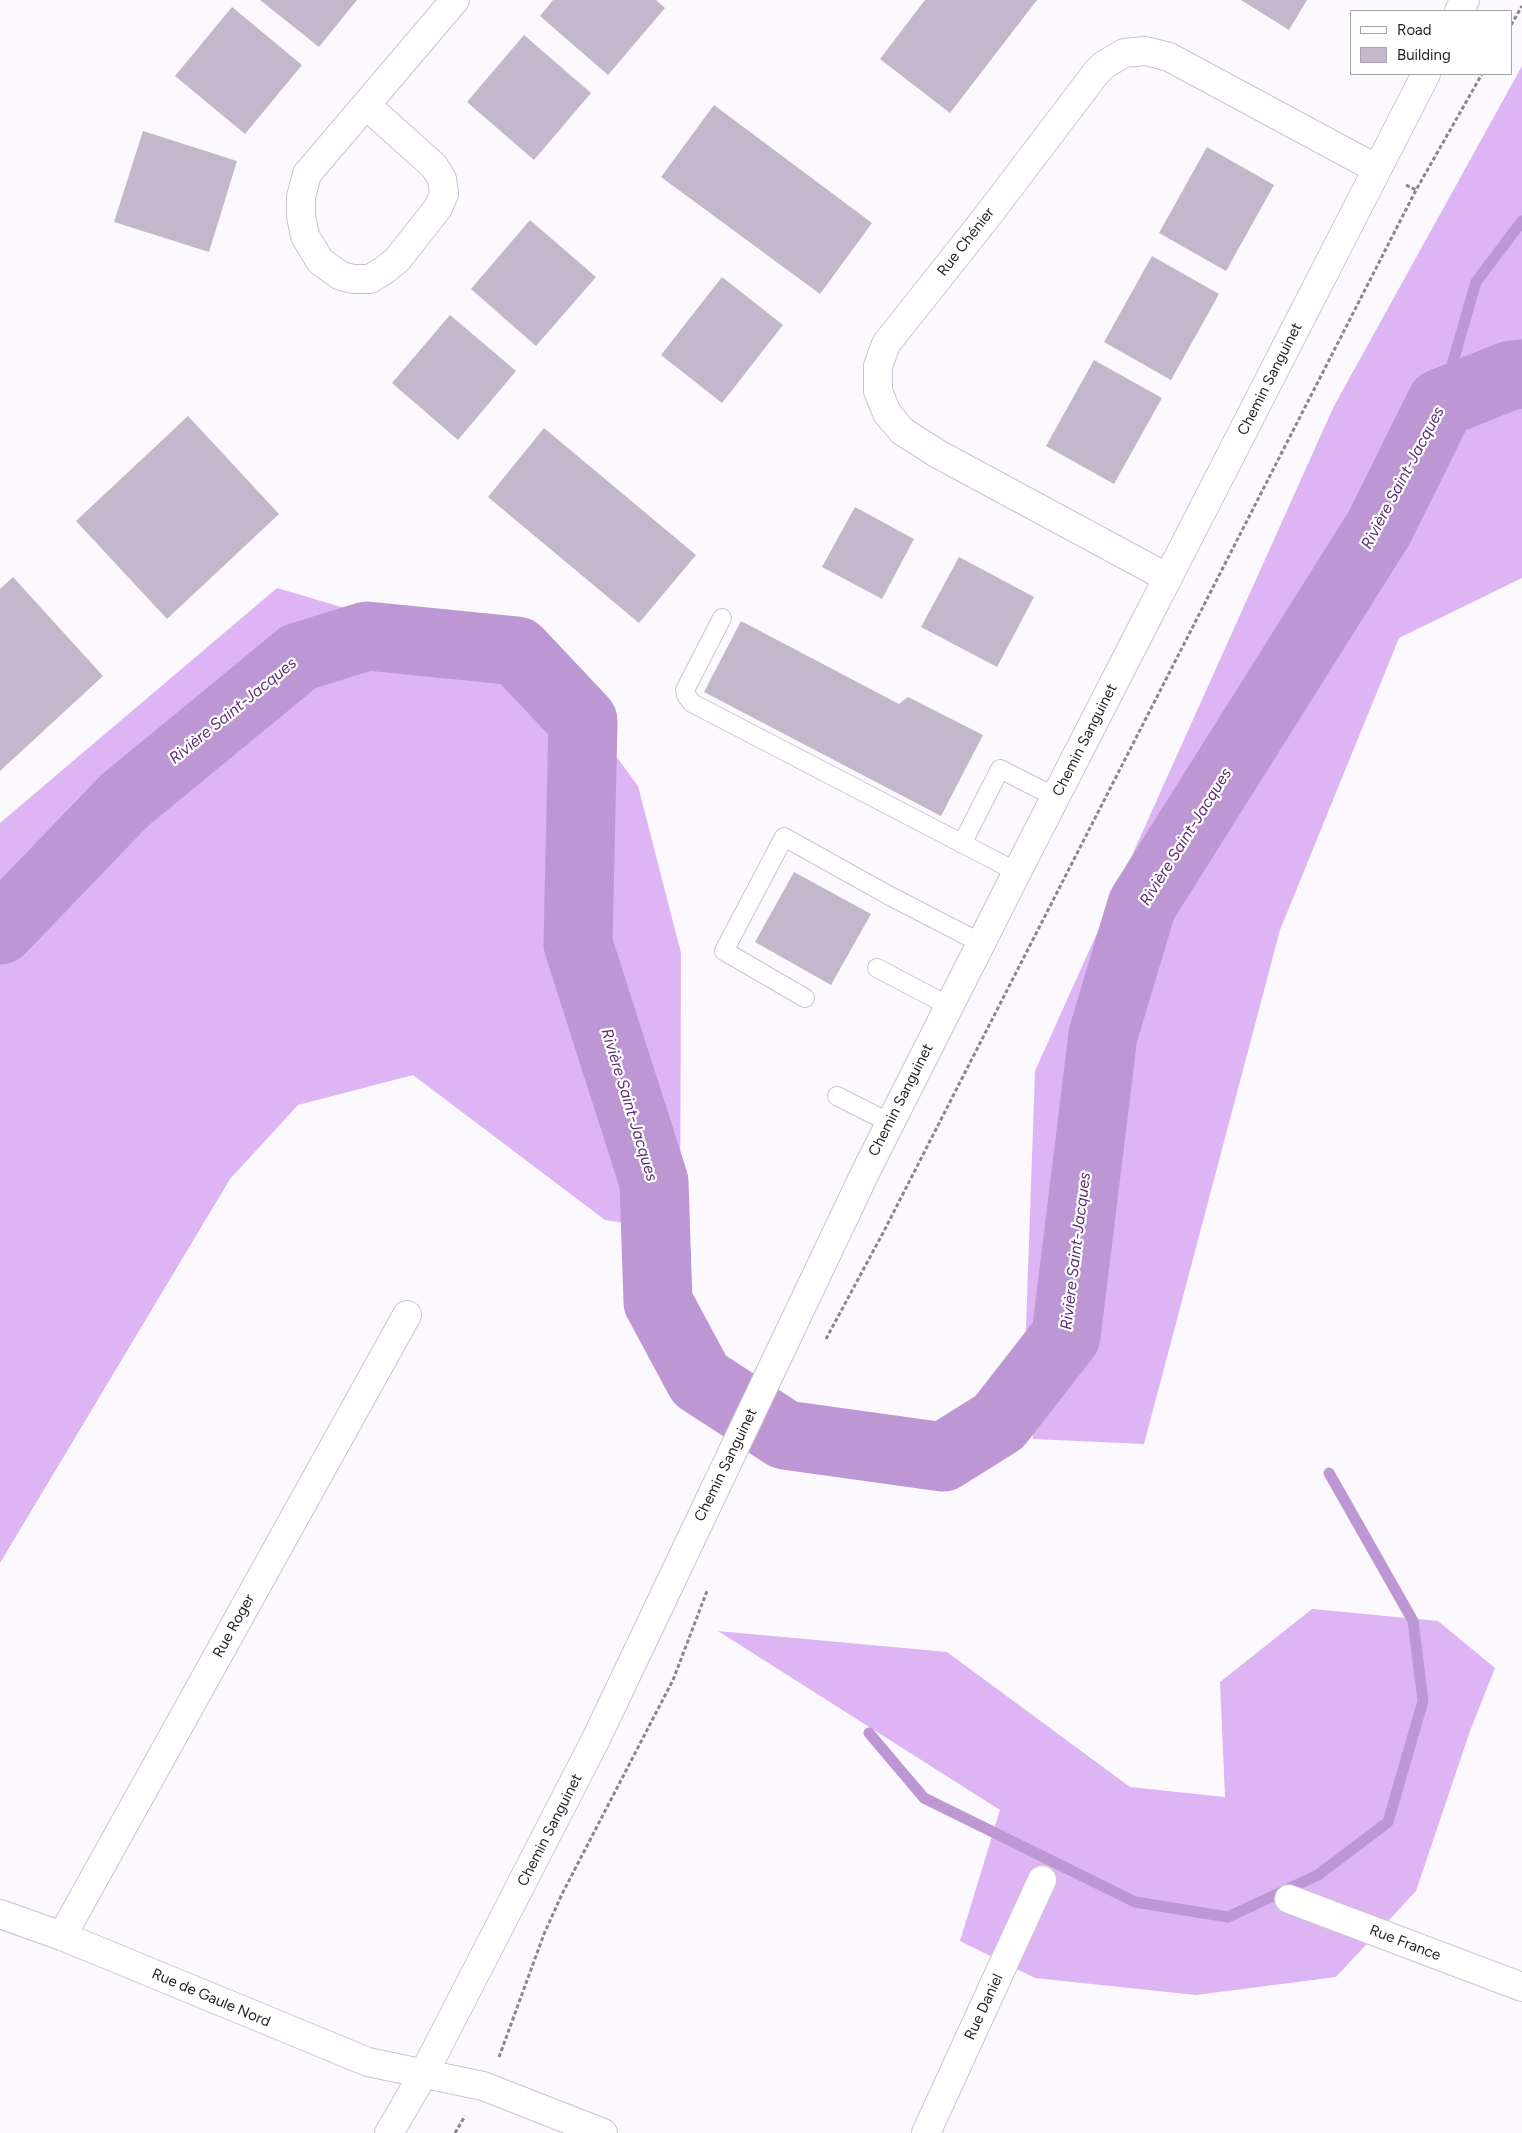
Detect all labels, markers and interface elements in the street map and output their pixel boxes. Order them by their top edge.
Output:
legend [1350,10,1512,75]
text: Road [1397,21,1432,39]
text: Building [1397,46,1451,64]
street label: Rue Chénier [934,204,998,280]
street label: Chemin Sanguinet [1234,320,1306,438]
water label: Rivière Saint-Jacques [1357,404,1449,552]
water label: Rivière Saint-Jacques [165,654,301,768]
street label: Chemin Sanguinet [1049,681,1121,799]
water label: Rivière Saint-Jacques [1136,765,1236,909]
water label: Rivière Saint-Jacques [597,1026,661,1184]
street label: Chemin Sanguinet [865,1041,937,1159]
water label: Rivière Saint-Jacques [1057,1171,1095,1331]
street label: Chemin Sanguinet [691,1405,761,1525]
street label: Rue Roger [209,1591,259,1661]
street label: Chemin Sanguinet [514,1771,586,1889]
street label: Rue France [1367,1921,1443,1965]
street label: Rue de Gaule Nord [149,1965,273,2031]
street label: Rue Daniel [961,1971,1007,2043]

